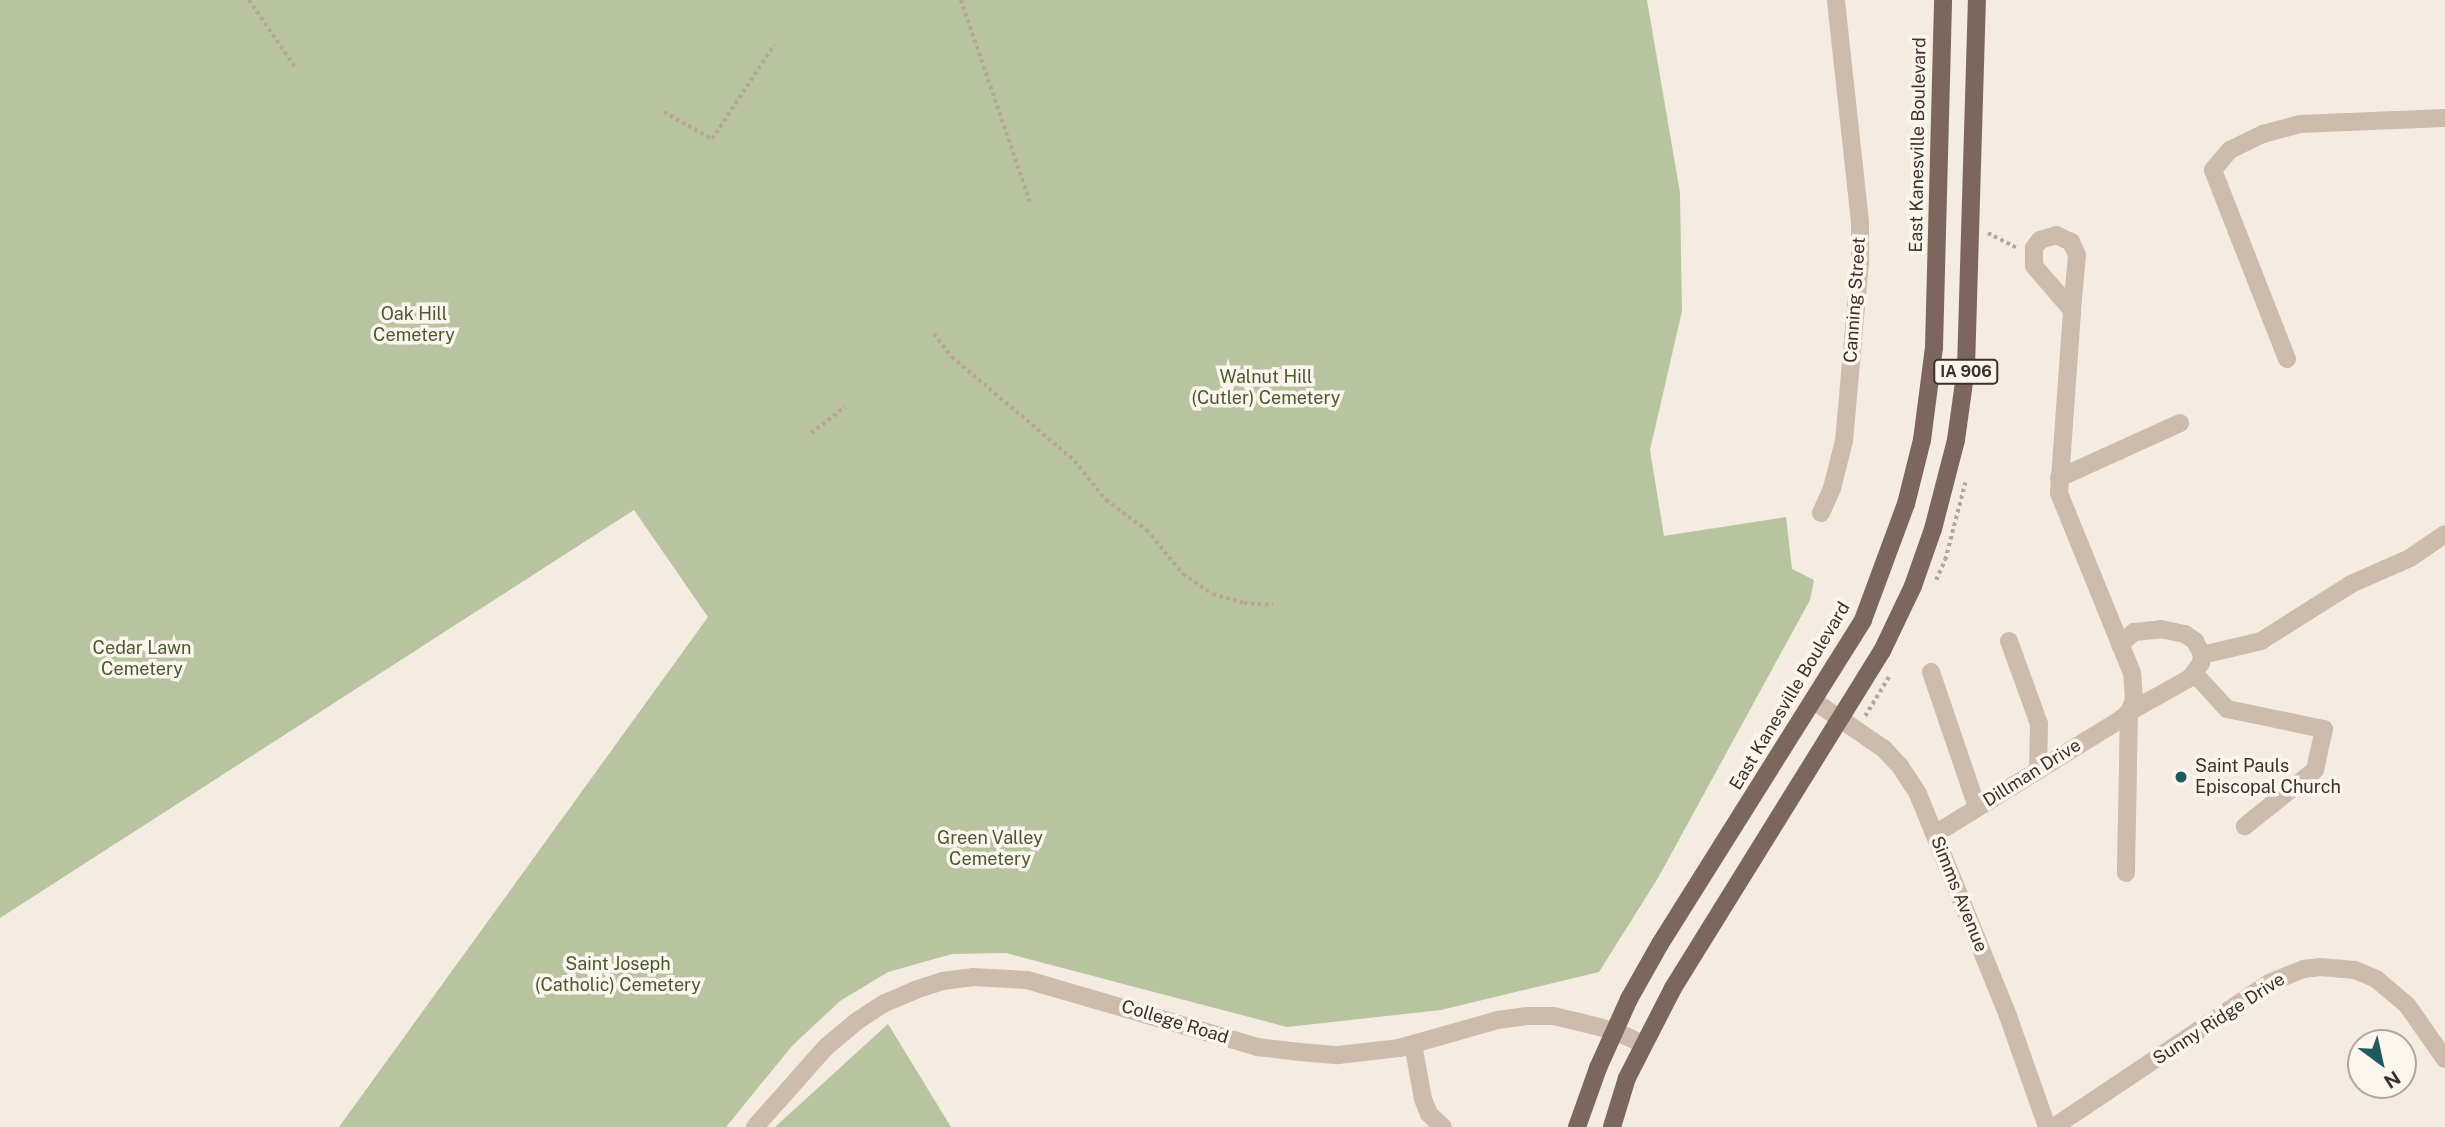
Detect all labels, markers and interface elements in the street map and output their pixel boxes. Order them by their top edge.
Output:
street label: East Kanesville Boulevard [1905,37,1931,253]
street label: Canning Street [1840,236,1870,364]
park label: Oak Hill Cemetery [373,304,455,346]
road number: IA 906 [1933,360,1999,384]
park label: Walnut Hill (Cutler) Cemetery [1192,367,1340,410]
street label: East Kanesville Boulevard [1725,598,1855,794]
park label: Cedar Lawn Cemetery [93,638,191,680]
street label: Dillman Drive [1979,734,2085,812]
place label: Saint Pauls Episcopal Church [2195,756,2341,798]
marker: Saint Pauls Episcopal Church [2173,769,2189,785]
park label: Green Valley Cemetery [937,828,1043,870]
street label: Simms Avenue [1926,833,1992,955]
park label: Saint Joseph (Catholic) Cemetery [535,954,701,996]
street label: Sunny Ridge Drive [2149,968,2289,1070]
street label: College Road [1119,995,1231,1049]
north arrow [2347,1029,2417,1099]
text: N [2380,1067,2405,1093]

